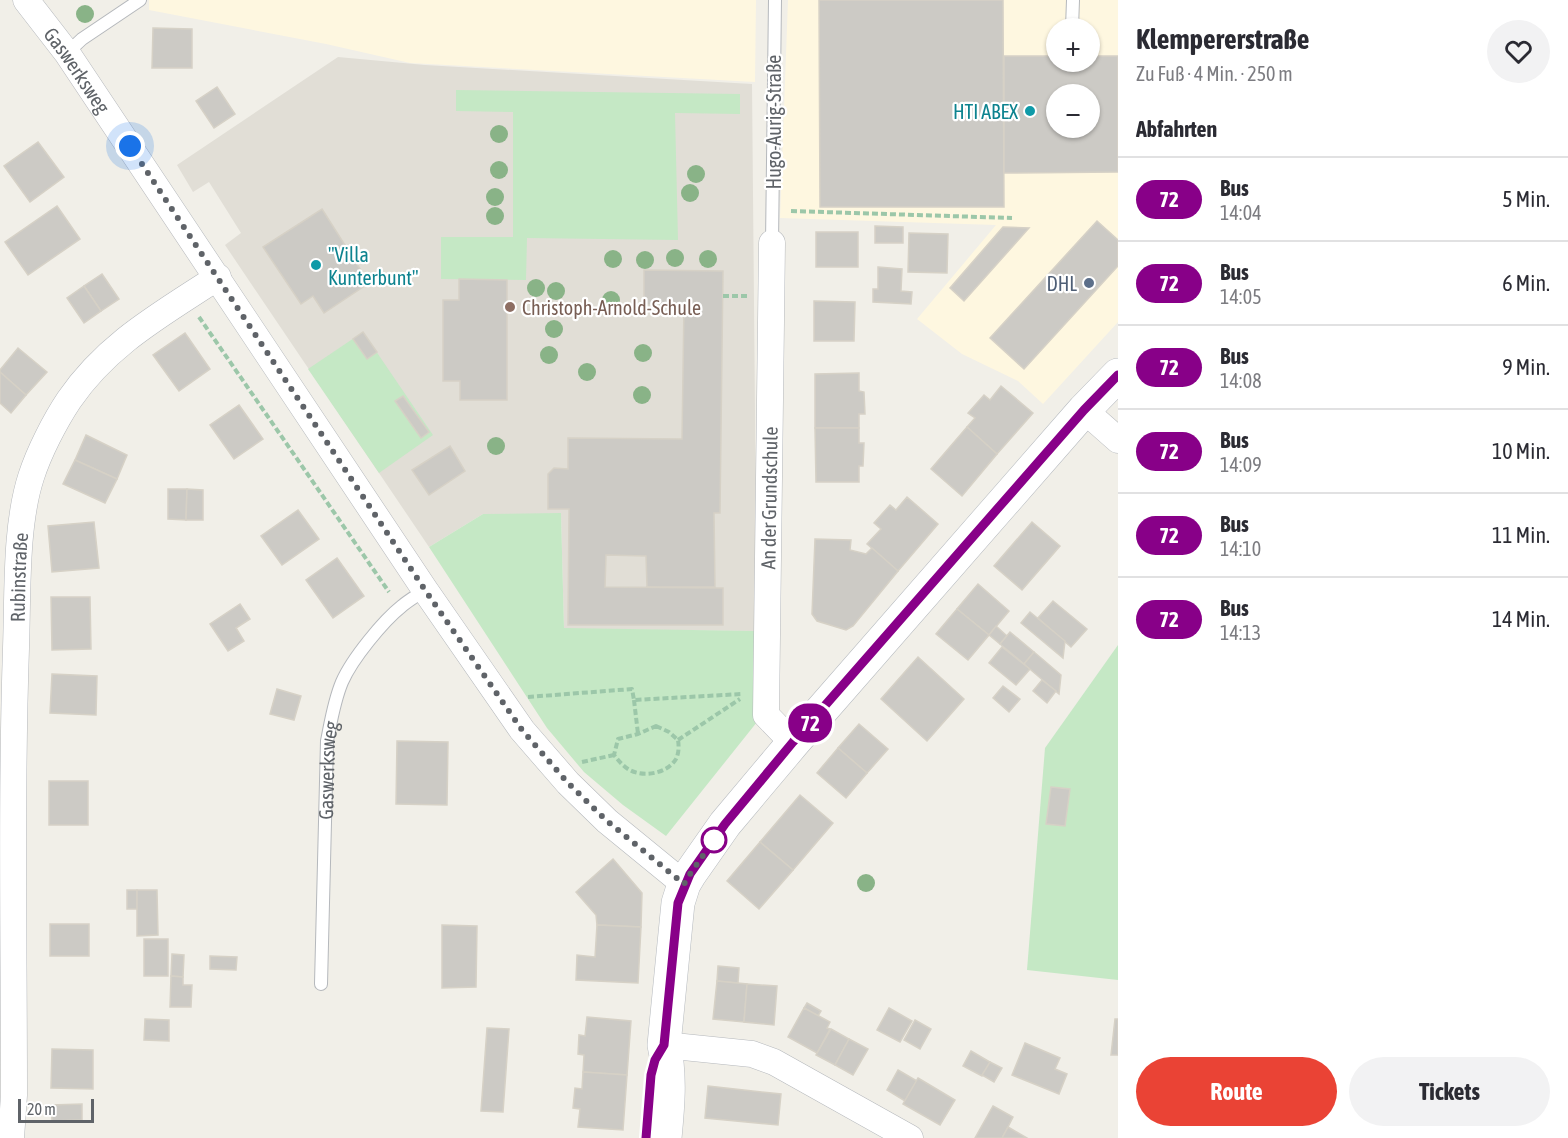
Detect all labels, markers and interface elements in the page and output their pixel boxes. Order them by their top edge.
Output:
map controls [1046,18,1100,138]
button: + [1046,18,1100,72]
button: heart [1487,20,1550,83]
street label: Gaswerksweg [40,23,115,118]
text: Klempererstraße [1136,23,1310,55]
street label: Hugo-Aurig-Straße [762,55,785,189]
text: Zu Fuß · 4 Min. · 250 m [1136,62,1293,85]
button: − [1046,84,1100,138]
place label: HTI ABEX [953,100,1018,123]
marker: HTI ABEX [1023,104,1037,118]
text: Abfahrten [1136,116,1217,142]
your location [115,131,145,161]
text: Bus [1220,175,1249,201]
text: 5 Min. [1502,186,1550,212]
text: 72 [1159,187,1179,211]
text: 14:04 [1220,201,1262,224]
place label: "Villa Kunterbunt" [328,243,419,289]
marker: "Villa Kunterbunt" [309,258,323,272]
text: Bus [1220,259,1249,285]
text: 6 Min. [1502,270,1550,296]
text: 72 [1159,271,1179,295]
place label: DHL [1046,272,1077,295]
marker: DHL [1082,276,1096,290]
text: 14:05 [1220,285,1262,308]
place label: Christoph-Arnold-Schule [522,296,701,319]
marker: Christoph-Arnold-Schule [503,300,517,314]
text: Bus [1220,343,1249,369]
text: 9 Min. [1502,354,1550,380]
text: 72 [1159,355,1179,379]
text: 14:08 [1220,369,1262,392]
street label: An der Grundschule [756,426,782,570]
text: Bus [1220,427,1249,453]
text: 10 Min. [1492,438,1550,464]
text: 72 [1159,439,1179,463]
text: 14:09 [1220,453,1262,476]
text: Bus [1220,511,1249,537]
text: 11 Min. [1492,522,1550,548]
text: 72 [1159,523,1179,547]
street label: Rubinstraße [5,531,32,622]
text: 14:10 [1220,537,1261,560]
text: Bus [1220,595,1249,621]
text: 14 Min. [1492,606,1550,632]
text: 72 [1159,607,1179,631]
text: 14:13 [1220,621,1261,644]
line badge: 72 [783,704,837,742]
text: 72 [800,711,820,735]
street label: Gaswerksweg [314,718,342,820]
unlabelled marker [701,827,727,853]
button: Route [1136,1057,1337,1126]
button: Tickets [1349,1057,1550,1126]
scale bar [18,1096,94,1124]
text: 20 m [27,1100,56,1118]

